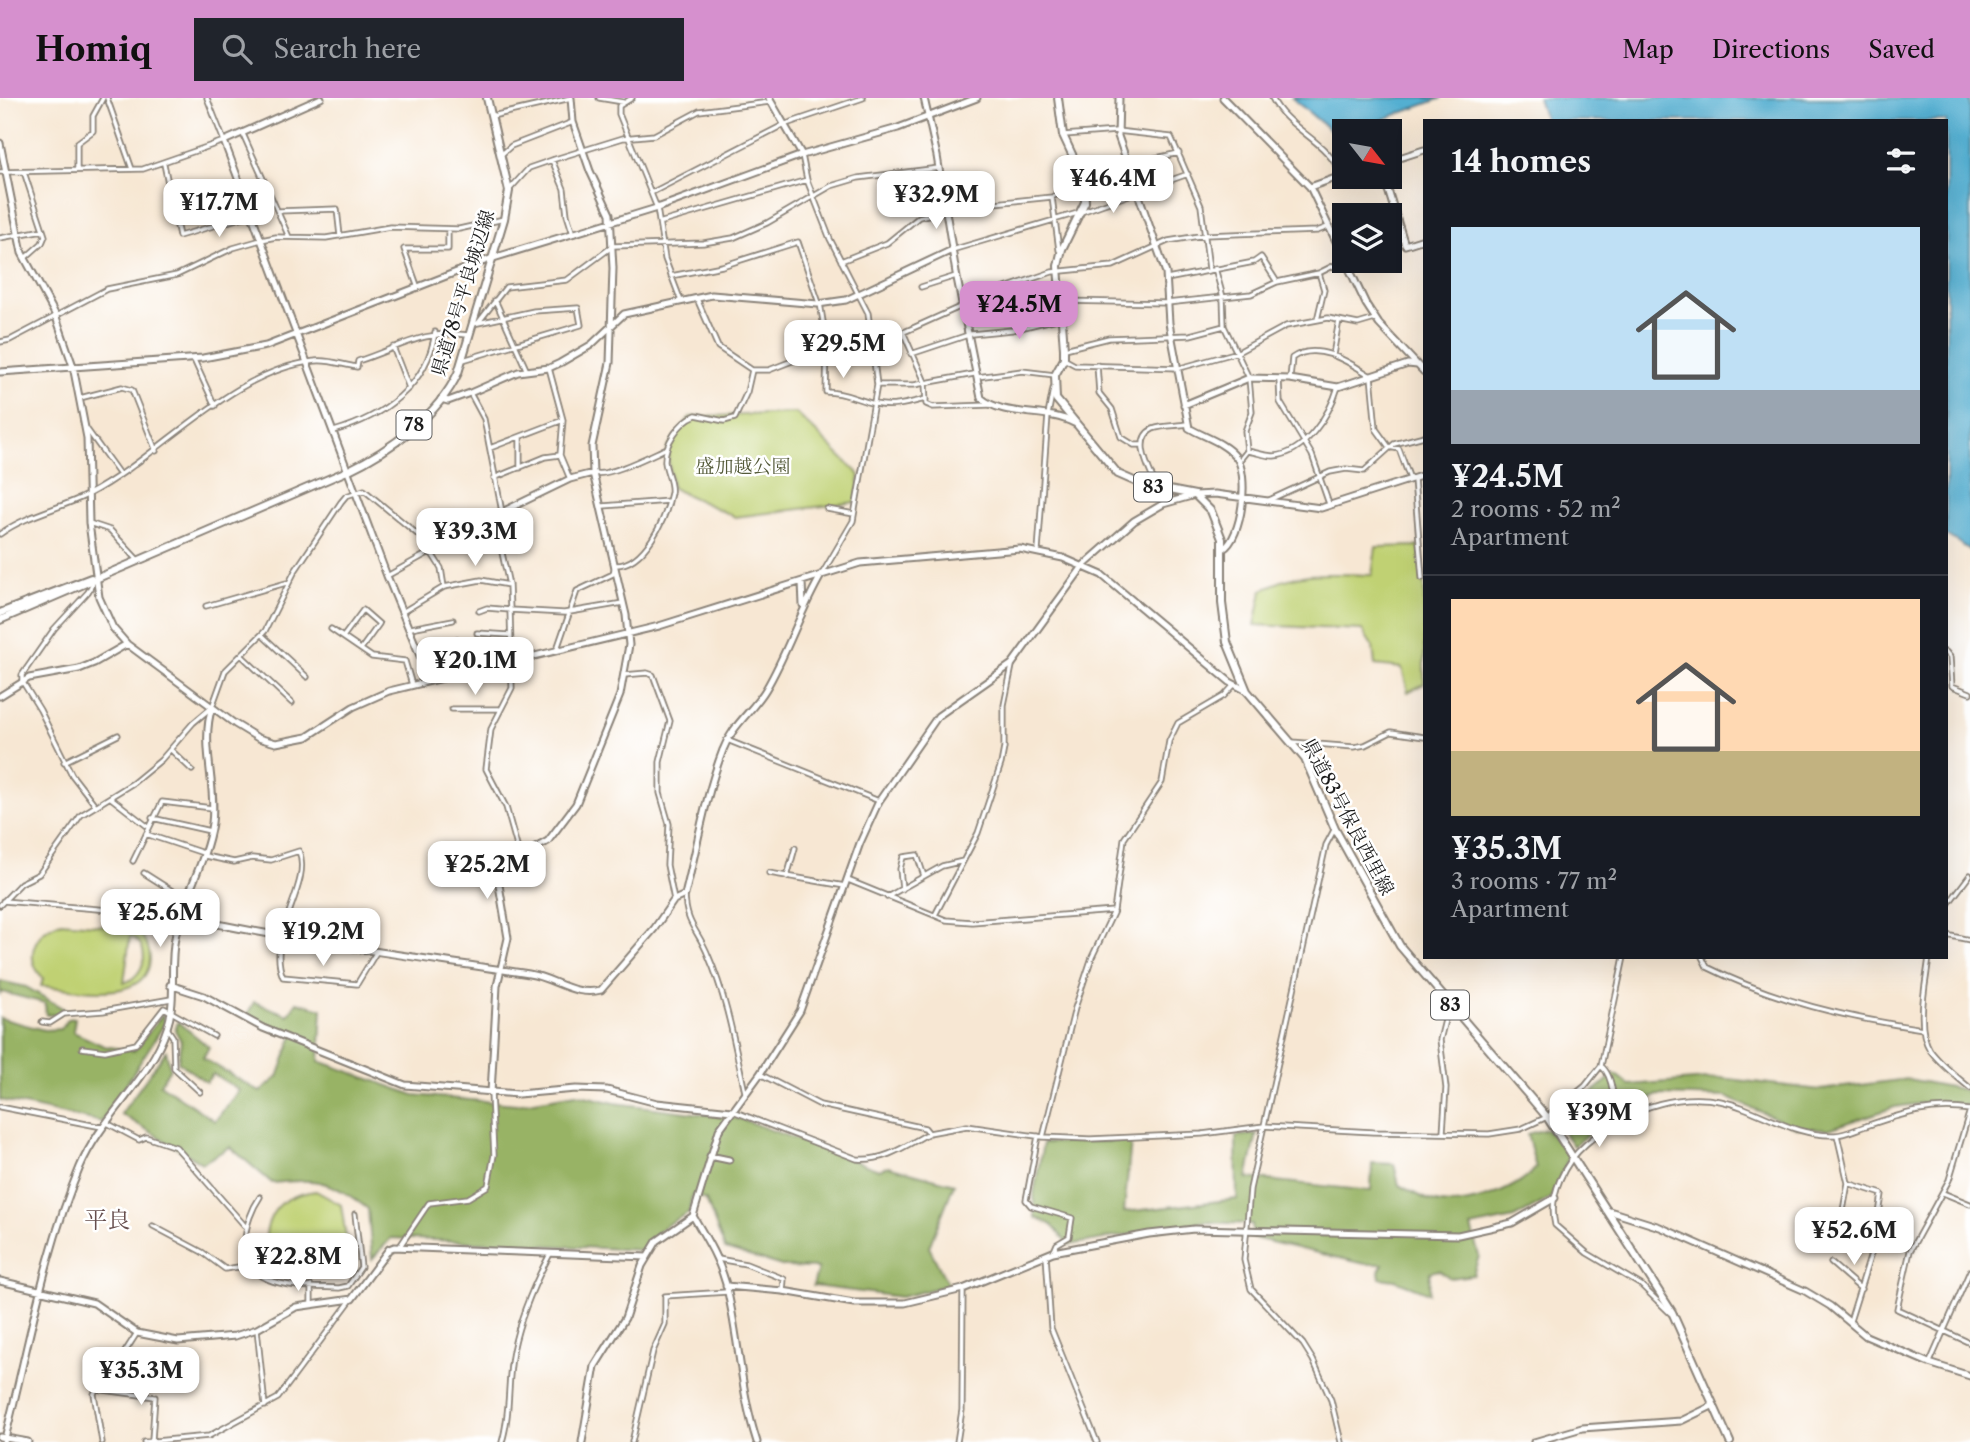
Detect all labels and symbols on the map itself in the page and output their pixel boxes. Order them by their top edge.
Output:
north arrow [1332,119,1402,189]
pin: ¥46.4M [1056,156,1170,215]
pin: ¥32.9M [879,172,993,231]
pin: ¥17.7M [162,180,276,239]
street label: 県道78号平良城辺線 [427,207,499,379]
pin: ¥24.5M [962,282,1076,341]
pin: ¥29.5M [786,320,900,380]
road number: 78 [396,410,432,440]
park label: 盛加越公園 [695,455,791,478]
road number: 83 [1134,472,1172,502]
pin: ¥39.3M [418,508,532,568]
pin: ¥20.1M [418,638,532,697]
street label: 県道83号保良西里線 [1297,735,1399,899]
pin: ¥25.2M [430,842,544,901]
pin: ¥25.6M [103,890,217,949]
pin: ¥19.2M [266,908,380,968]
road number: 83 [1431,991,1469,1020]
pin: ¥39M [1558,1090,1640,1149]
district label: 平良 [84,1206,130,1234]
pin: ¥52.6M [1797,1208,1911,1267]
pin: ¥22.8M [241,1234,355,1293]
pin: ¥35.3M [84,1348,198,1407]

